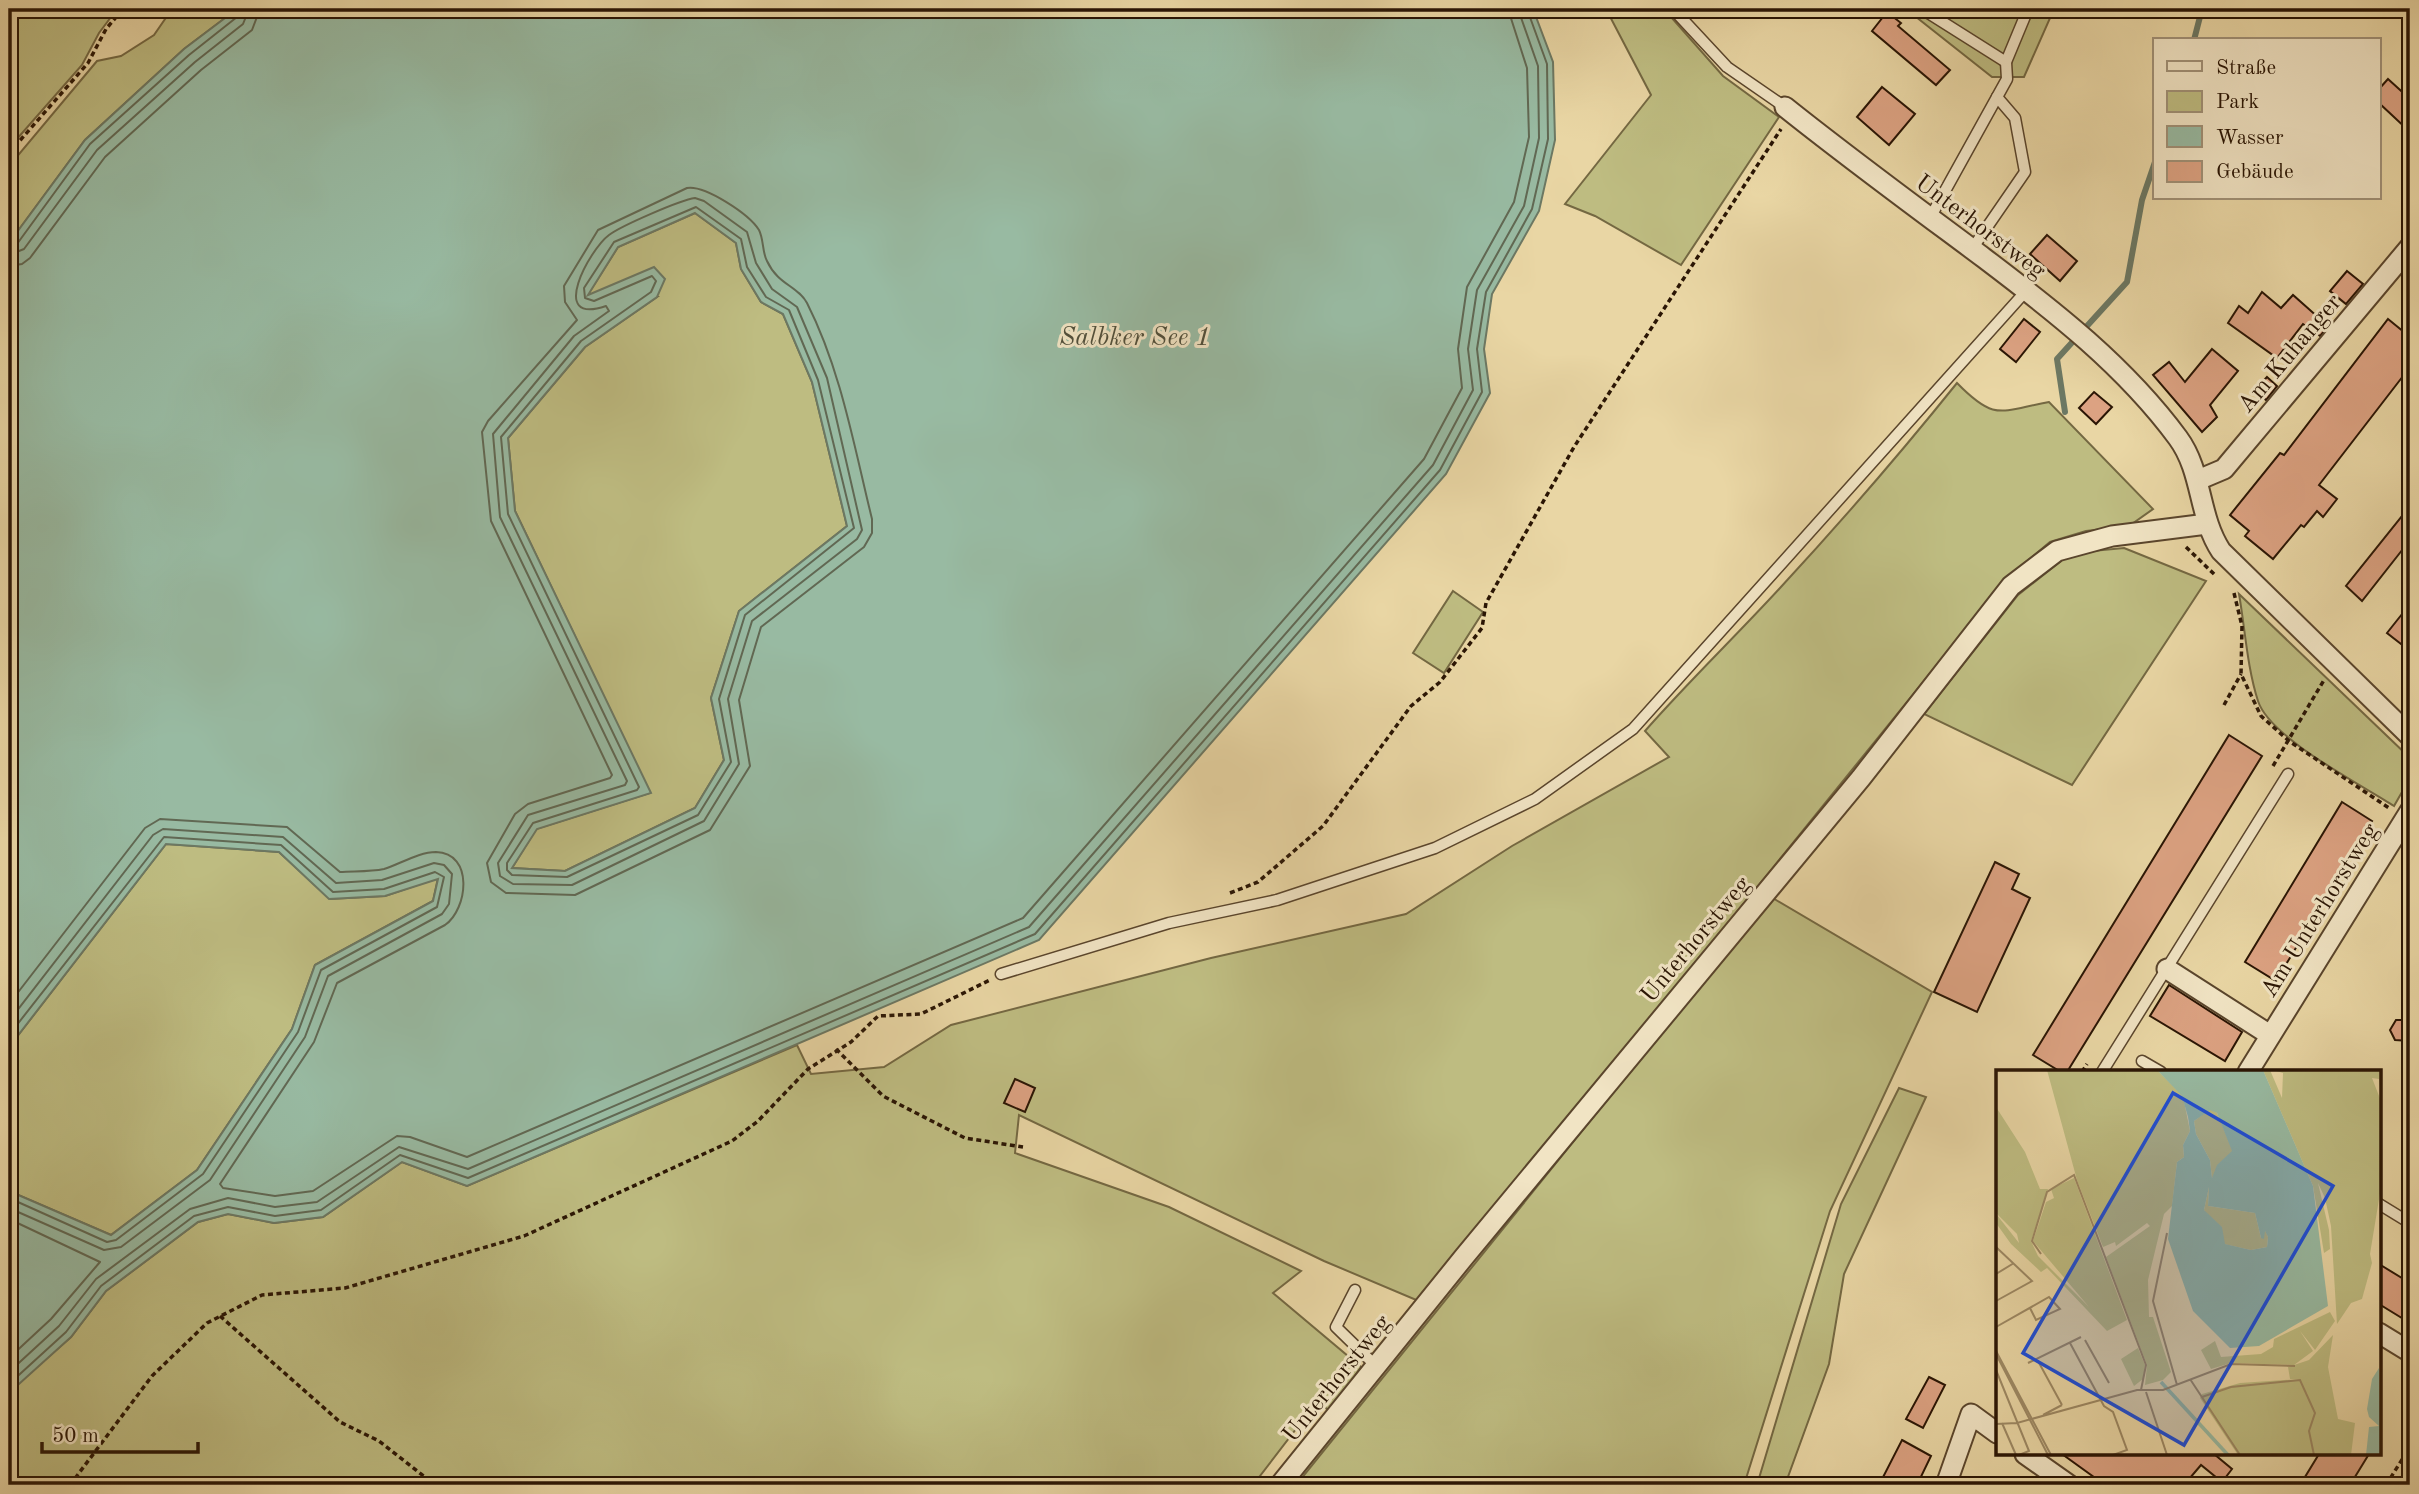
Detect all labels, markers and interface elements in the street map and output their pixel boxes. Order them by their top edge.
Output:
legend [2153,38,2380,200]
text: Straße [2216,58,2276,79]
text: Park [2216,92,2259,113]
text: Wasser [2216,128,2284,149]
text: Gebäude [2216,162,2294,183]
street label: Unterhorstweg [1910,171,2049,284]
street label: Am Kuhanger [2234,290,2347,418]
water label: Salbker See 1 [1059,325,1211,351]
street label: Am Unterhorstweg [2257,820,2384,1002]
street label: Unterhorstweg [1637,873,1756,1008]
inset map [1996,1070,2380,1456]
street label: Unterhorstweg [1279,1311,1396,1447]
scale bar [42,1410,198,1454]
text: 50 m [52,1426,99,1447]

